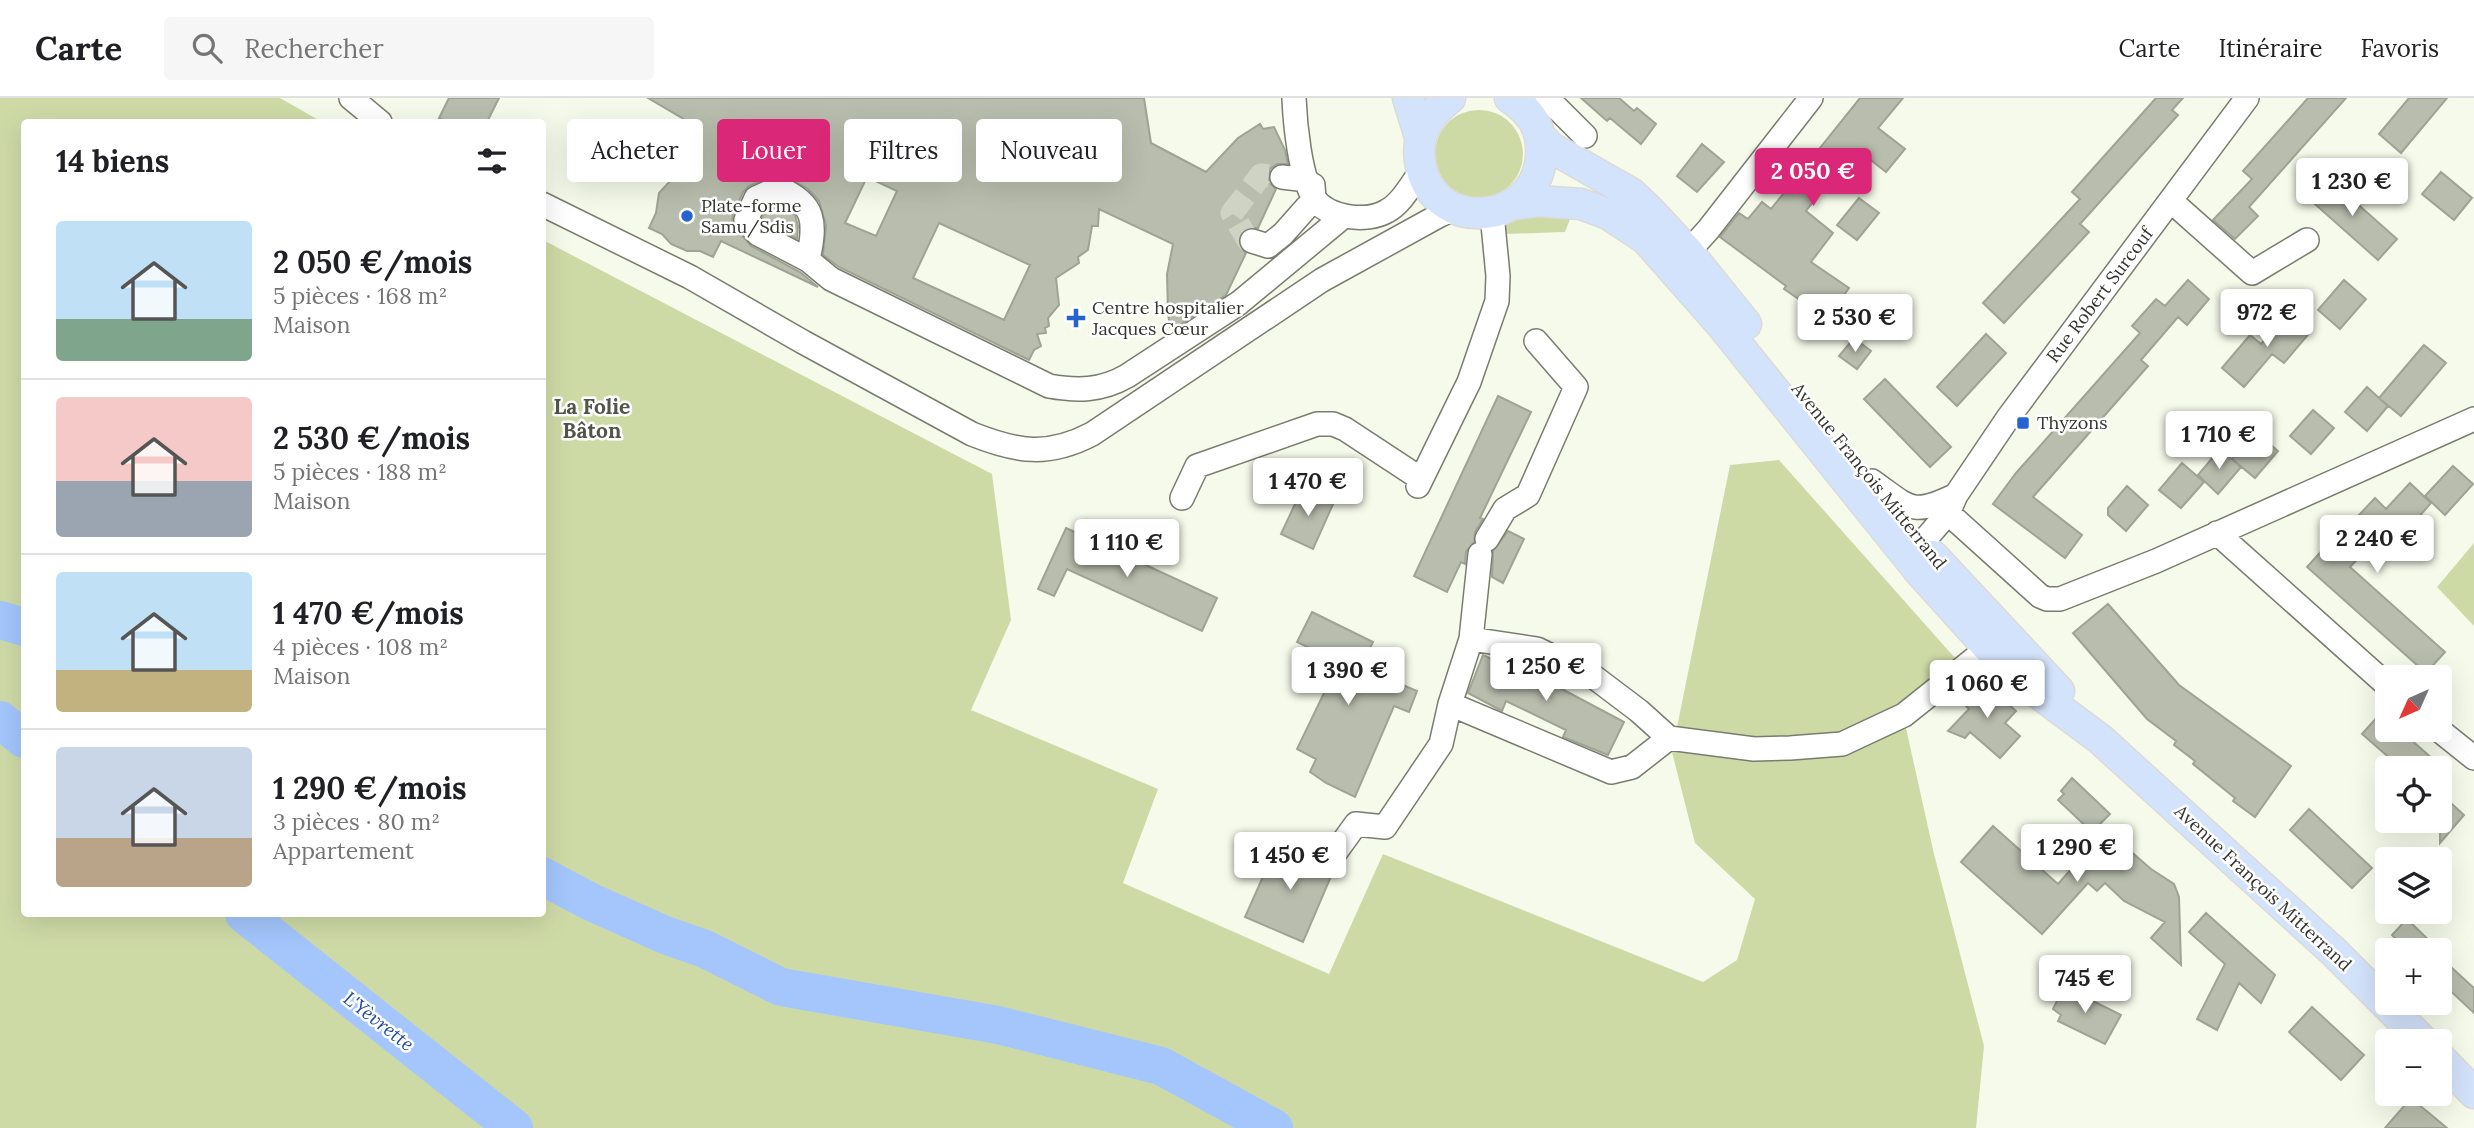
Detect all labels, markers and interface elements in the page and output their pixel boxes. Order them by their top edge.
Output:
search box [164,17,654,80]
text: Carte [35,27,122,69]
icon: search [188,29,226,67]
text: Rechercher [244,32,384,65]
text: Carte [2119,33,2181,64]
text: Itinéraire [2219,33,2322,64]
text: Favoris [2360,33,2439,64]
chip: Acheter [567,119,703,182]
chip: Louer [717,119,830,182]
chip: Filtres [844,119,962,182]
chip: Nouveau [976,119,1122,182]
text: 14 biens [56,142,169,180]
icon: filters [473,142,511,180]
pin: 2 050 € [1748,148,1878,208]
text: 2 050 € [1771,156,1855,185]
pin: 1 230 € [2287,158,2417,218]
text: 1 230 € [2312,166,2392,195]
place label: Plate-forme Samu/Sdis [701,194,802,238]
marker: Plate-forme Samu/Sdis [679,208,695,224]
street label: Rue Robert Surcouf [2041,221,2159,367]
text: 2 050 €/mois [273,243,472,281]
icon: home [112,249,196,333]
text: 5 pièces · 168 m² [273,281,447,310]
pin: 972 € [2218,289,2316,349]
pin: 2 530 € [1790,294,1920,354]
place label: Centre hospitalier Jacques Cœur [1091,296,1244,340]
text: 972 € [2237,297,2297,326]
text: 2 530 € [1814,302,1896,331]
marker: Centre hospitalier Jacques Cœur [1066,308,1086,328]
text: Maison [273,310,351,339]
street label: Avenue François Mitterrand [1786,377,1952,574]
district label: La Folie Bâton [554,393,630,444]
place label: Thyzons [2037,411,2108,434]
pin: 1 710 € [2154,412,2284,471]
marker: Thyzons [2015,415,2031,431]
text: 2 530 €/mois [273,419,470,457]
text: 1 710 € [2182,419,2256,448]
icon: home [112,425,196,509]
text: 5 pièces · 188 m² [273,457,447,486]
pin: 1 470 € [1243,458,1373,518]
text: 1 470 € [1269,466,1347,495]
text: Maison [273,486,351,515]
pin: 2 240 € [2312,516,2442,575]
pin: 1 110 € [1062,519,1192,579]
text: 2 240 € [2336,523,2418,552]
text: 1 110 € [1090,527,1164,556]
text: 1 470 €/mois [273,594,464,632]
icon: home [112,600,196,684]
text: 4 pièces · 108 m² [273,632,448,661]
pin: 1 250 € [1481,644,1611,703]
pin: 1 390 € [1283,648,1413,707]
text: 1 250 € [1506,651,1586,680]
text: 1 390 € [1308,655,1388,684]
pin: 1 060 € [1922,660,2052,720]
text: Maison [273,661,351,690]
north arrow [2375,665,2452,742]
map controls [2375,665,2452,1106]
text: 1 060 € [1946,668,2028,697]
button: locate [2375,756,2452,833]
text: 1 290 €/mois [273,769,467,807]
icon: home [112,775,196,859]
street label: Avenue François Mitterrand [2169,799,2357,976]
text: 3 pièces · 80 m² [273,807,440,836]
pin: 1 290 € [2012,824,2142,884]
pin: 1 450 € [1225,832,1355,892]
text: 1 290 € [2037,832,2117,861]
text: Appartement [273,836,414,865]
text: 1 450 € [1250,840,1330,869]
button: layers [2375,847,2452,924]
button: + [2375,938,2452,1015]
pin: 745 € [2036,956,2134,1015]
text: 745 € [2055,963,2115,992]
water label: L'Yèvrette [339,986,419,1056]
button: − [2375,1029,2452,1106]

